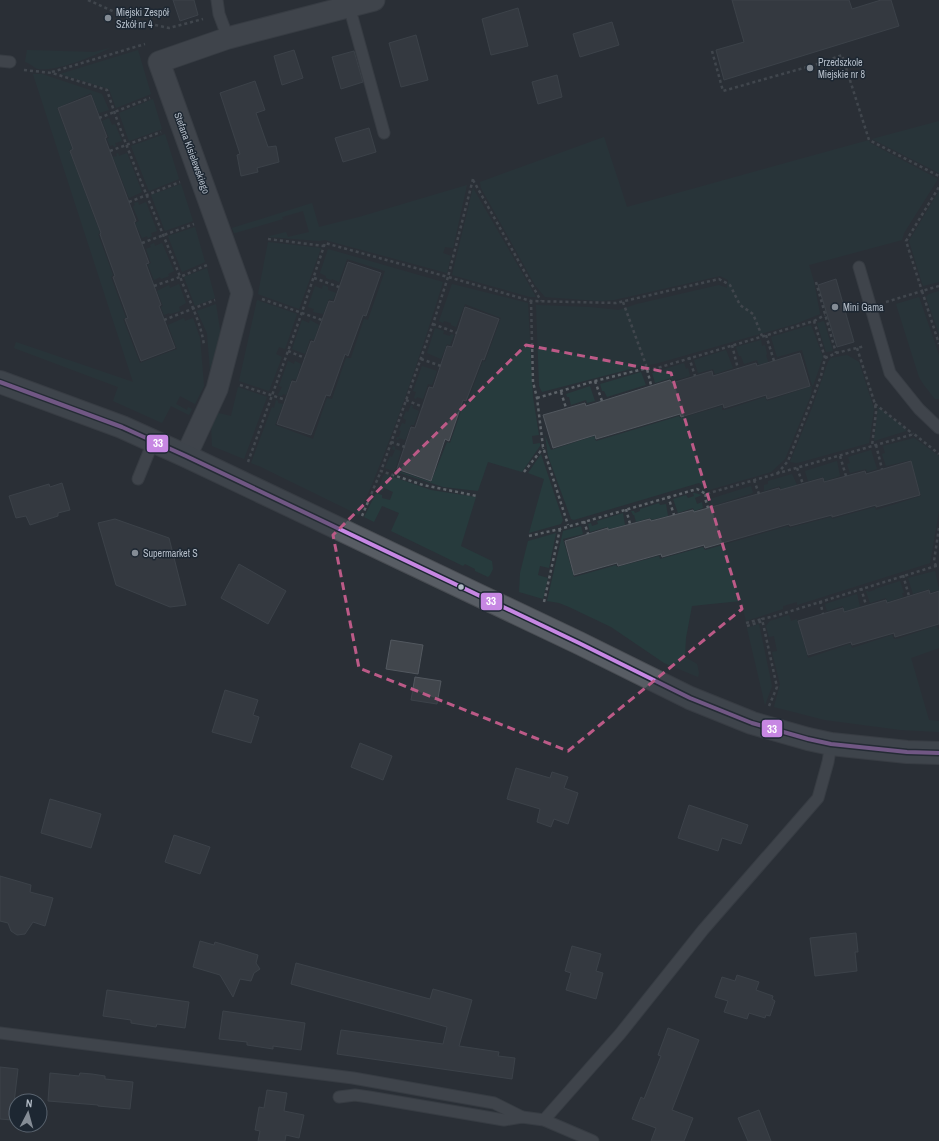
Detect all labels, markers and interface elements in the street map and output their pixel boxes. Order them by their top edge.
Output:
place label: Miejski Zespół Szkół nr 4 [116,6,170,31]
marker: Miejski Zespół Szkół nr 4 [103,13,113,23]
place label: Przedszkole Miejskie nr 8 [818,56,865,81]
marker: Przedszkole Miejskie nr 8 [805,63,815,73]
street label: Stefana Kisielewskiego [171,111,213,196]
place label: Mini Gama [843,301,884,314]
marker: Mini Gama [830,302,840,312]
line badge: 33 [146,434,169,453]
text: 33 [153,436,163,450]
place label: Supermarket S [143,547,198,560]
marker: Supermarket S [130,548,140,558]
unlabelled marker [456,582,466,592]
line badge: 33 [480,592,503,611]
text: 33 [486,594,496,608]
line badge: 33 [761,719,783,738]
text: 33 [767,722,777,736]
north arrow [8,1093,48,1133]
text: N [25,1096,33,1110]

